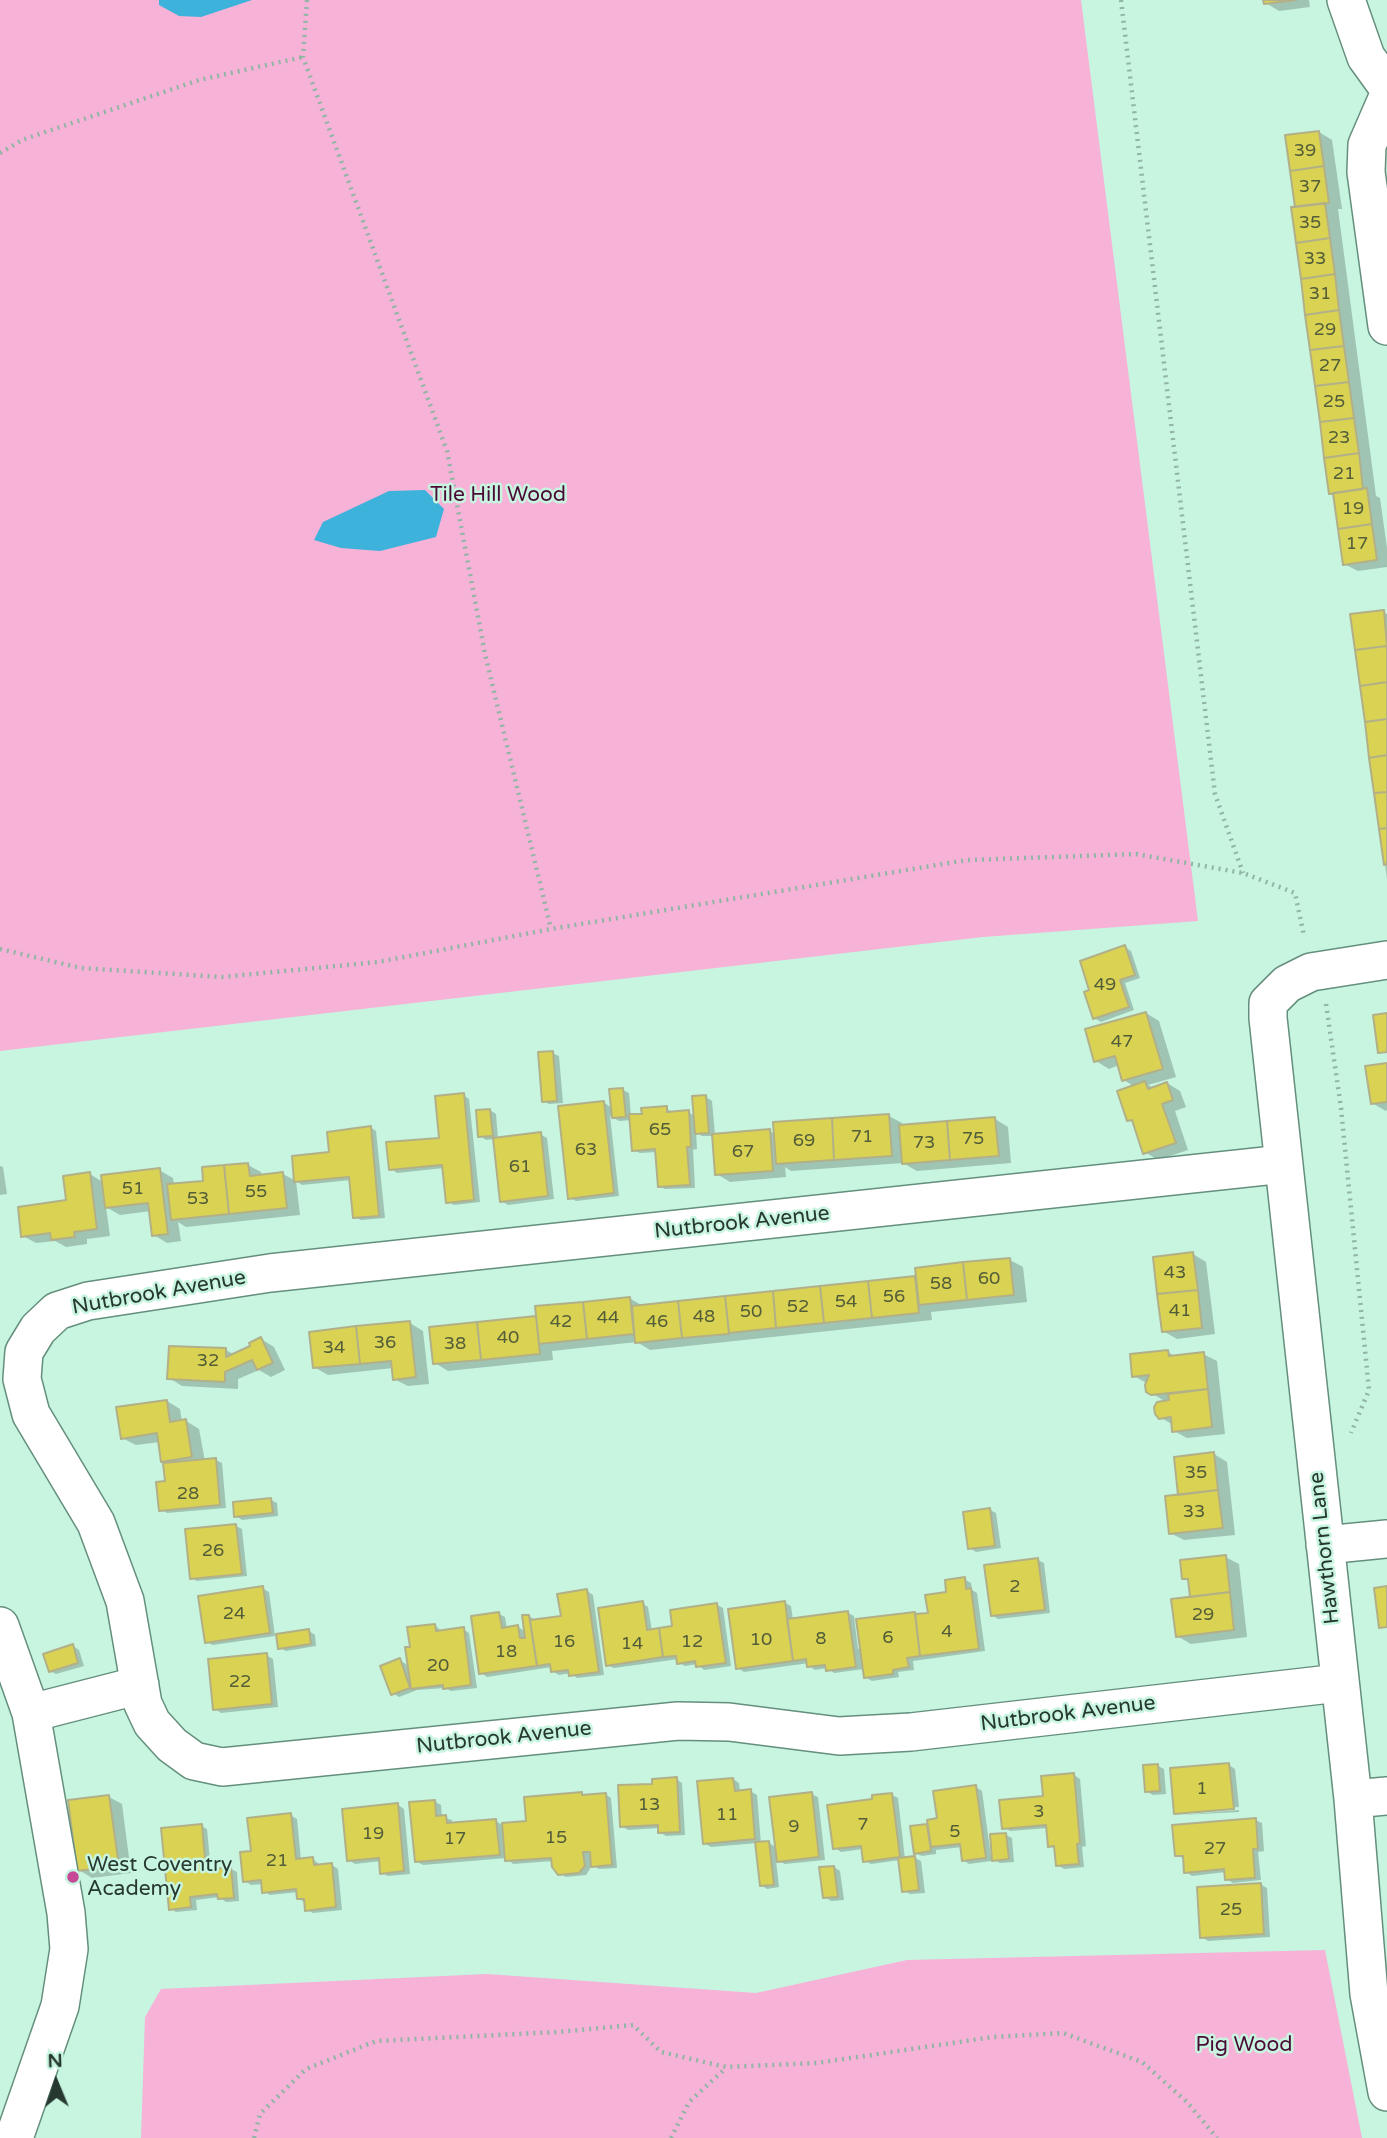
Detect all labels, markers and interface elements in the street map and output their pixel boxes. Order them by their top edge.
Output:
house number: 39 [1294,140,1316,162]
house number: 37 [1299,176,1321,198]
house number: 35 [1299,212,1321,234]
house number: 33 [1304,248,1326,270]
house number: 31 [1309,283,1331,305]
house number: 29 [1314,319,1336,341]
house number: 27 [1319,355,1341,377]
house number: 25 [1323,391,1345,413]
house number: 23 [1328,427,1350,449]
house number: 21 [1333,463,1355,485]
park label: Tile Hill Wood [430,482,566,508]
house number: 19 [1342,498,1364,520]
house number: 17 [1346,533,1368,555]
house number: 49 [1094,974,1116,996]
house number: 47 [1111,1031,1133,1053]
house number: 65 [649,1119,671,1141]
house number: 71 [851,1126,873,1148]
house number: 75 [962,1128,984,1150]
house number: 69 [793,1130,815,1152]
house number: 73 [913,1132,935,1154]
house number: 63 [575,1139,597,1161]
house number: 67 [732,1141,754,1163]
house number: 61 [509,1156,531,1178]
house number: 51 [122,1178,144,1200]
house number: 55 [245,1181,267,1203]
house number: 53 [187,1188,209,1210]
street label: Nutbrook Avenue [653,1201,831,1245]
house number: 43 [1164,1262,1186,1284]
street label: Nutbrook Avenue [70,1265,248,1321]
house number: 60 [978,1268,1000,1290]
house number: 58 [930,1273,952,1295]
house number: 56 [883,1286,905,1308]
house number: 54 [835,1291,857,1313]
house number: 52 [787,1296,809,1318]
house number: 41 [1169,1300,1191,1322]
house number: 50 [740,1301,762,1323]
house number: 48 [693,1306,715,1328]
house number: 44 [597,1307,619,1329]
house number: 42 [550,1311,572,1333]
house number: 46 [646,1311,668,1333]
house number: 40 [497,1327,519,1349]
house number: 36 [374,1332,396,1354]
house number: 38 [444,1333,466,1355]
house number: 34 [323,1337,345,1359]
house number: 32 [197,1350,219,1372]
house number: 35 [1185,1462,1207,1484]
street label: Hawthorn Lane [1304,1471,1346,1625]
house number: 28 [177,1483,199,1505]
house number: 33 [1183,1501,1205,1523]
house number: 26 [202,1540,224,1562]
house number: 2 [1009,1576,1021,1598]
house number: 24 [223,1603,245,1625]
house number: 29 [1192,1604,1214,1626]
house number: 4 [941,1621,953,1643]
house number: 6 [882,1627,894,1649]
house number: 8 [815,1628,827,1650]
house number: 10 [750,1629,772,1651]
house number: 16 [553,1631,575,1653]
house number: 12 [681,1631,703,1653]
house number: 14 [621,1633,643,1655]
house number: 18 [495,1641,517,1663]
house number: 20 [427,1655,449,1677]
house number: 22 [229,1671,251,1693]
street label: Nutbrook Avenue [979,1691,1157,1737]
street label: Nutbrook Avenue [415,1716,593,1760]
house number: 1 [1196,1778,1208,1800]
house number: 13 [638,1794,660,1816]
house number: 3 [1033,1801,1045,1823]
house number: 11 [716,1804,738,1826]
house number: 7 [857,1814,869,1836]
house number: 9 [788,1816,800,1838]
house number: 5 [949,1821,961,1843]
house number: 19 [362,1823,384,1845]
house number: 15 [545,1827,567,1849]
house number: 17 [444,1828,466,1850]
house number: 27 [1204,1838,1226,1860]
house number: 21 [266,1850,288,1872]
place label: West Coventry Academy [87,1852,232,1902]
marker: West Coventry Academy [65,1869,81,1885]
house number: 25 [1220,1899,1242,1921]
park label: Pig Wood [1196,2032,1292,2058]
north arrow [21,2047,91,2117]
text: N [47,2050,63,2072]

